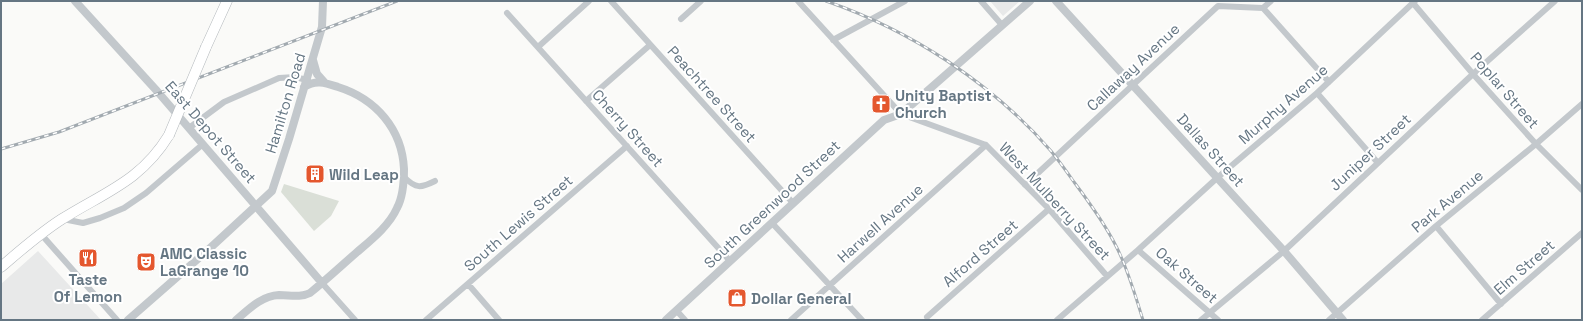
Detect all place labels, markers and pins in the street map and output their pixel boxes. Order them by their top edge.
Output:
place label: Unity Baptist Church [895,86,992,122]
church icon: Unity Baptist Church [870,93,892,115]
building icon: Wild Leap [304,163,326,185]
place label: Wild Leap [329,165,399,184]
place label: AMC Classic LaGrange 10 [160,244,249,280]
restaurant icon: Taste Of Lemon [77,247,99,269]
theatre icon: AMC Classic LaGrange 10 [135,251,157,273]
place label: Taste Of Lemon [54,270,122,306]
shop icon: Dollar General [726,287,748,309]
place label: Dollar General [751,289,851,308]

